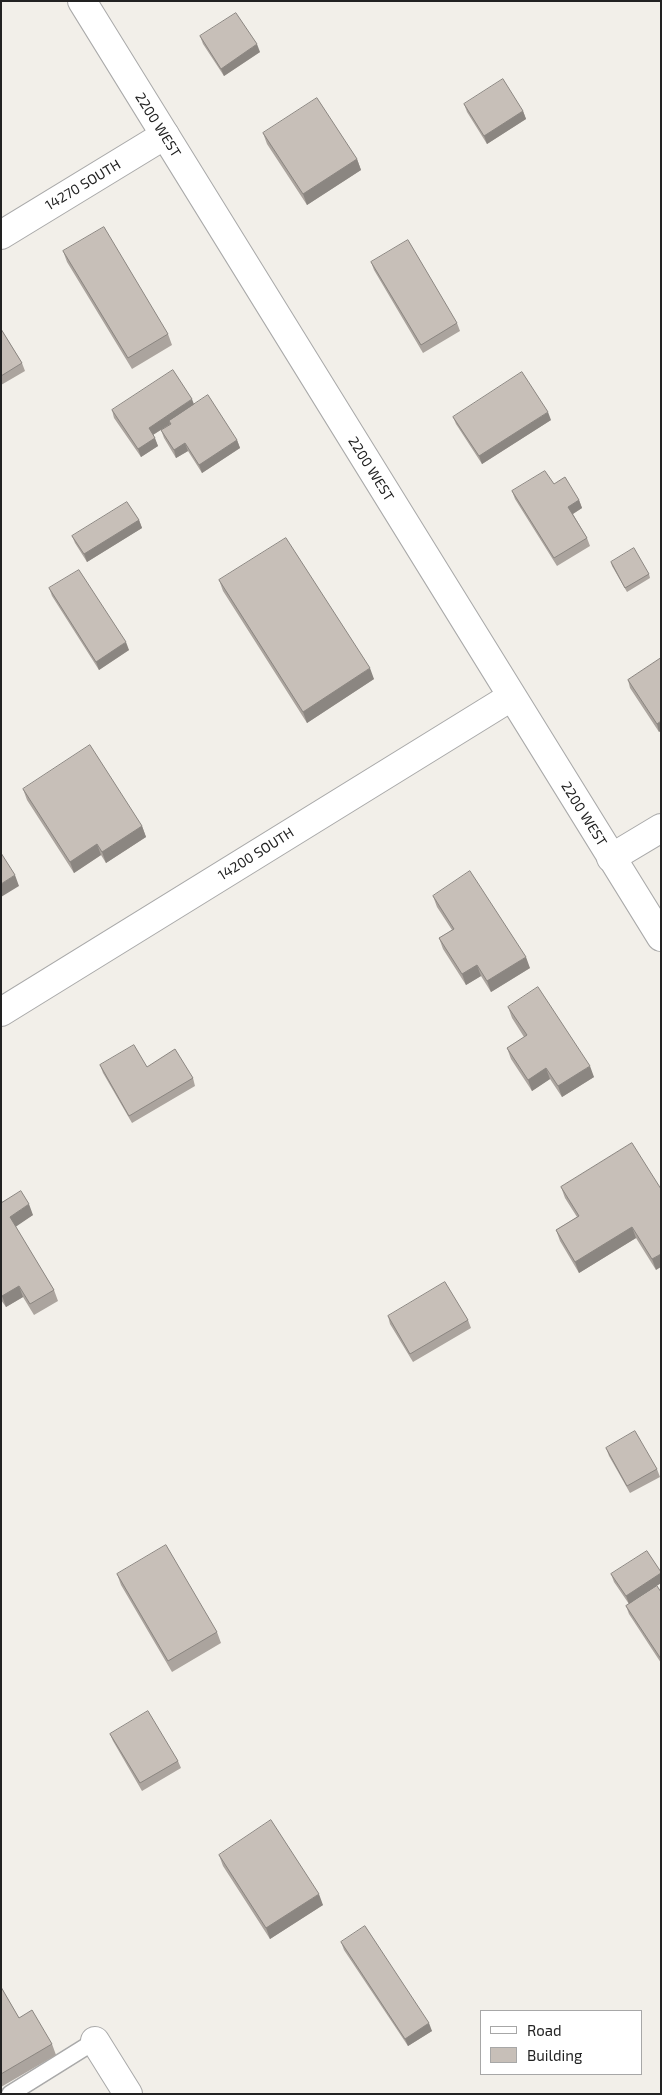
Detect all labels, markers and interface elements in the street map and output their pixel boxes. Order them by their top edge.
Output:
street label: 2200 WEST [132,90,184,160]
street label: 14270 SOUTH [42,156,124,214]
street label: 2200 WEST [345,434,397,504]
street label: 2200 WEST [558,779,610,849]
street label: 14200 SOUTH [215,824,297,884]
legend [480,2010,642,2075]
text: Road [527,2021,562,2039]
text: Building [527,2046,582,2064]

